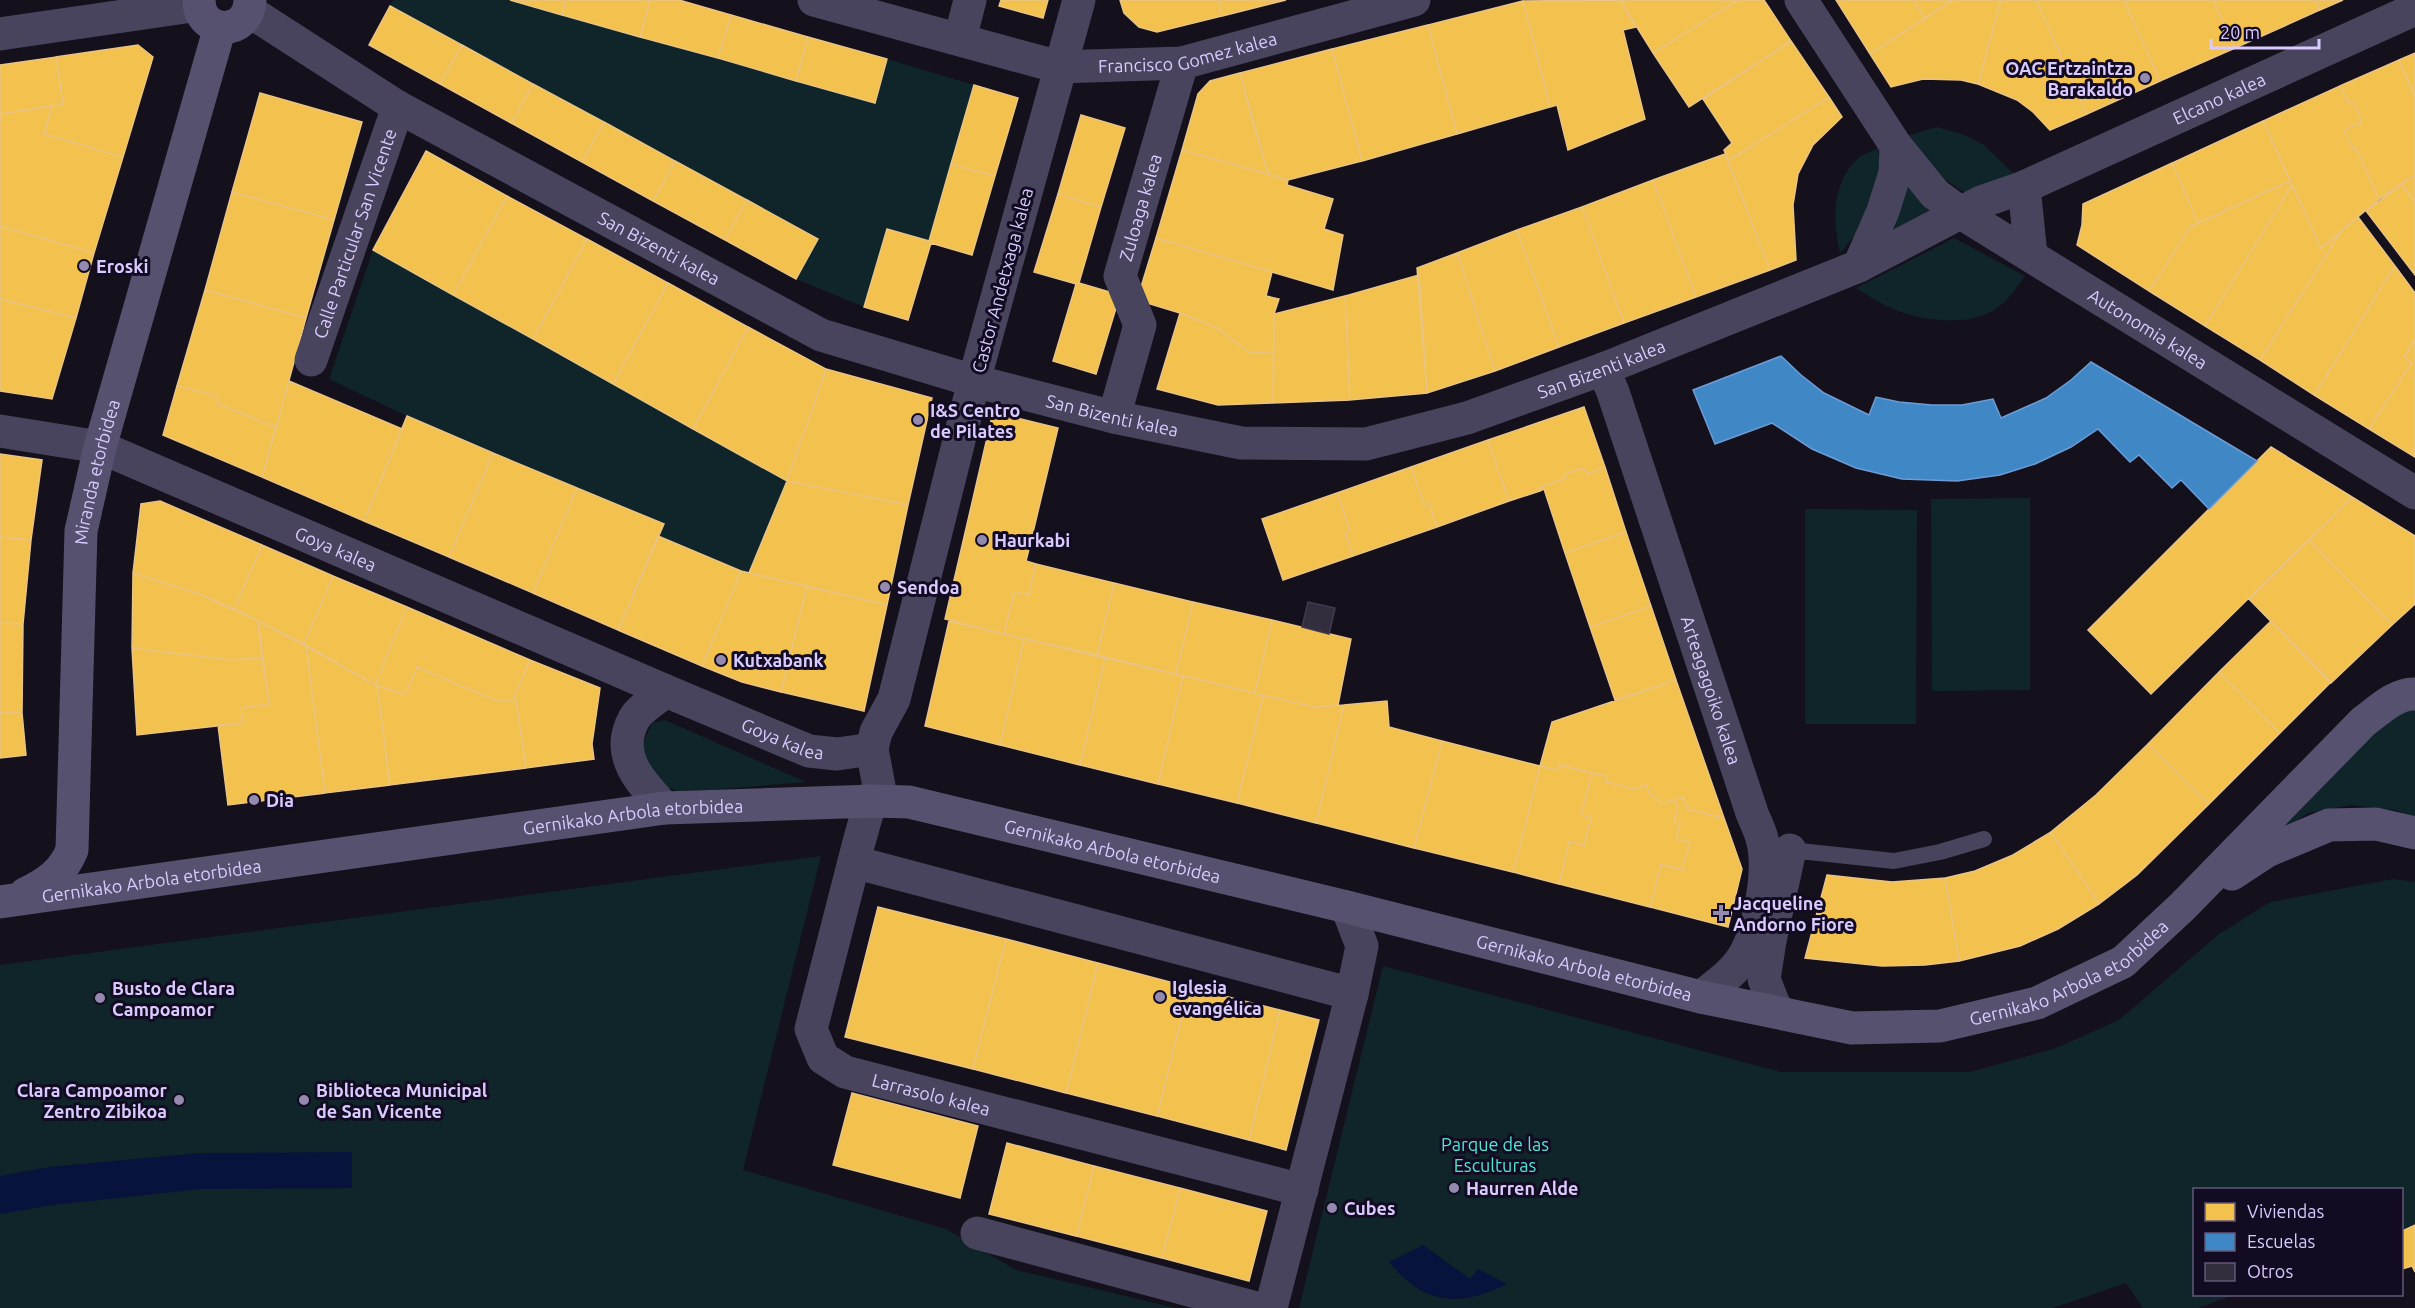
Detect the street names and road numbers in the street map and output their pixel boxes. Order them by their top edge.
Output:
street label: Francisco Gomez kalea [1098,28,1279,76]
street label: Elcano kalea [2169,69,2268,128]
street label: Calle Particular San Vicente [309,126,400,341]
street label: Zuloaga kalea [1115,151,1165,263]
street label: Castor Andetxaga kalea [968,185,1036,375]
street label: San Bizenti kalea [595,207,723,289]
street label: Autonomia kalea [2085,284,2211,373]
street label: San Bizenti kalea [1535,335,1668,402]
street label: San Bizenti kalea [1044,390,1180,440]
street label: Miranda etorbidea [71,397,123,545]
street label: Goya kalea [292,522,380,575]
street label: Arteagagoiko kalea [1678,613,1745,767]
street label: Goya kalea [739,714,825,763]
street label: Gernikako Arbola etorbidea [521,795,744,838]
street label: Gernikako Arbola etorbidea [1002,815,1223,886]
street label: Gernikako Arbola etorbidea [40,855,263,906]
street label: Gernikako Arbola etorbidea [1967,916,2172,1029]
street label: Gernikako Arbola etorbidea [1474,930,1694,1004]
street label: Larrasolo kalea [870,1069,992,1119]

